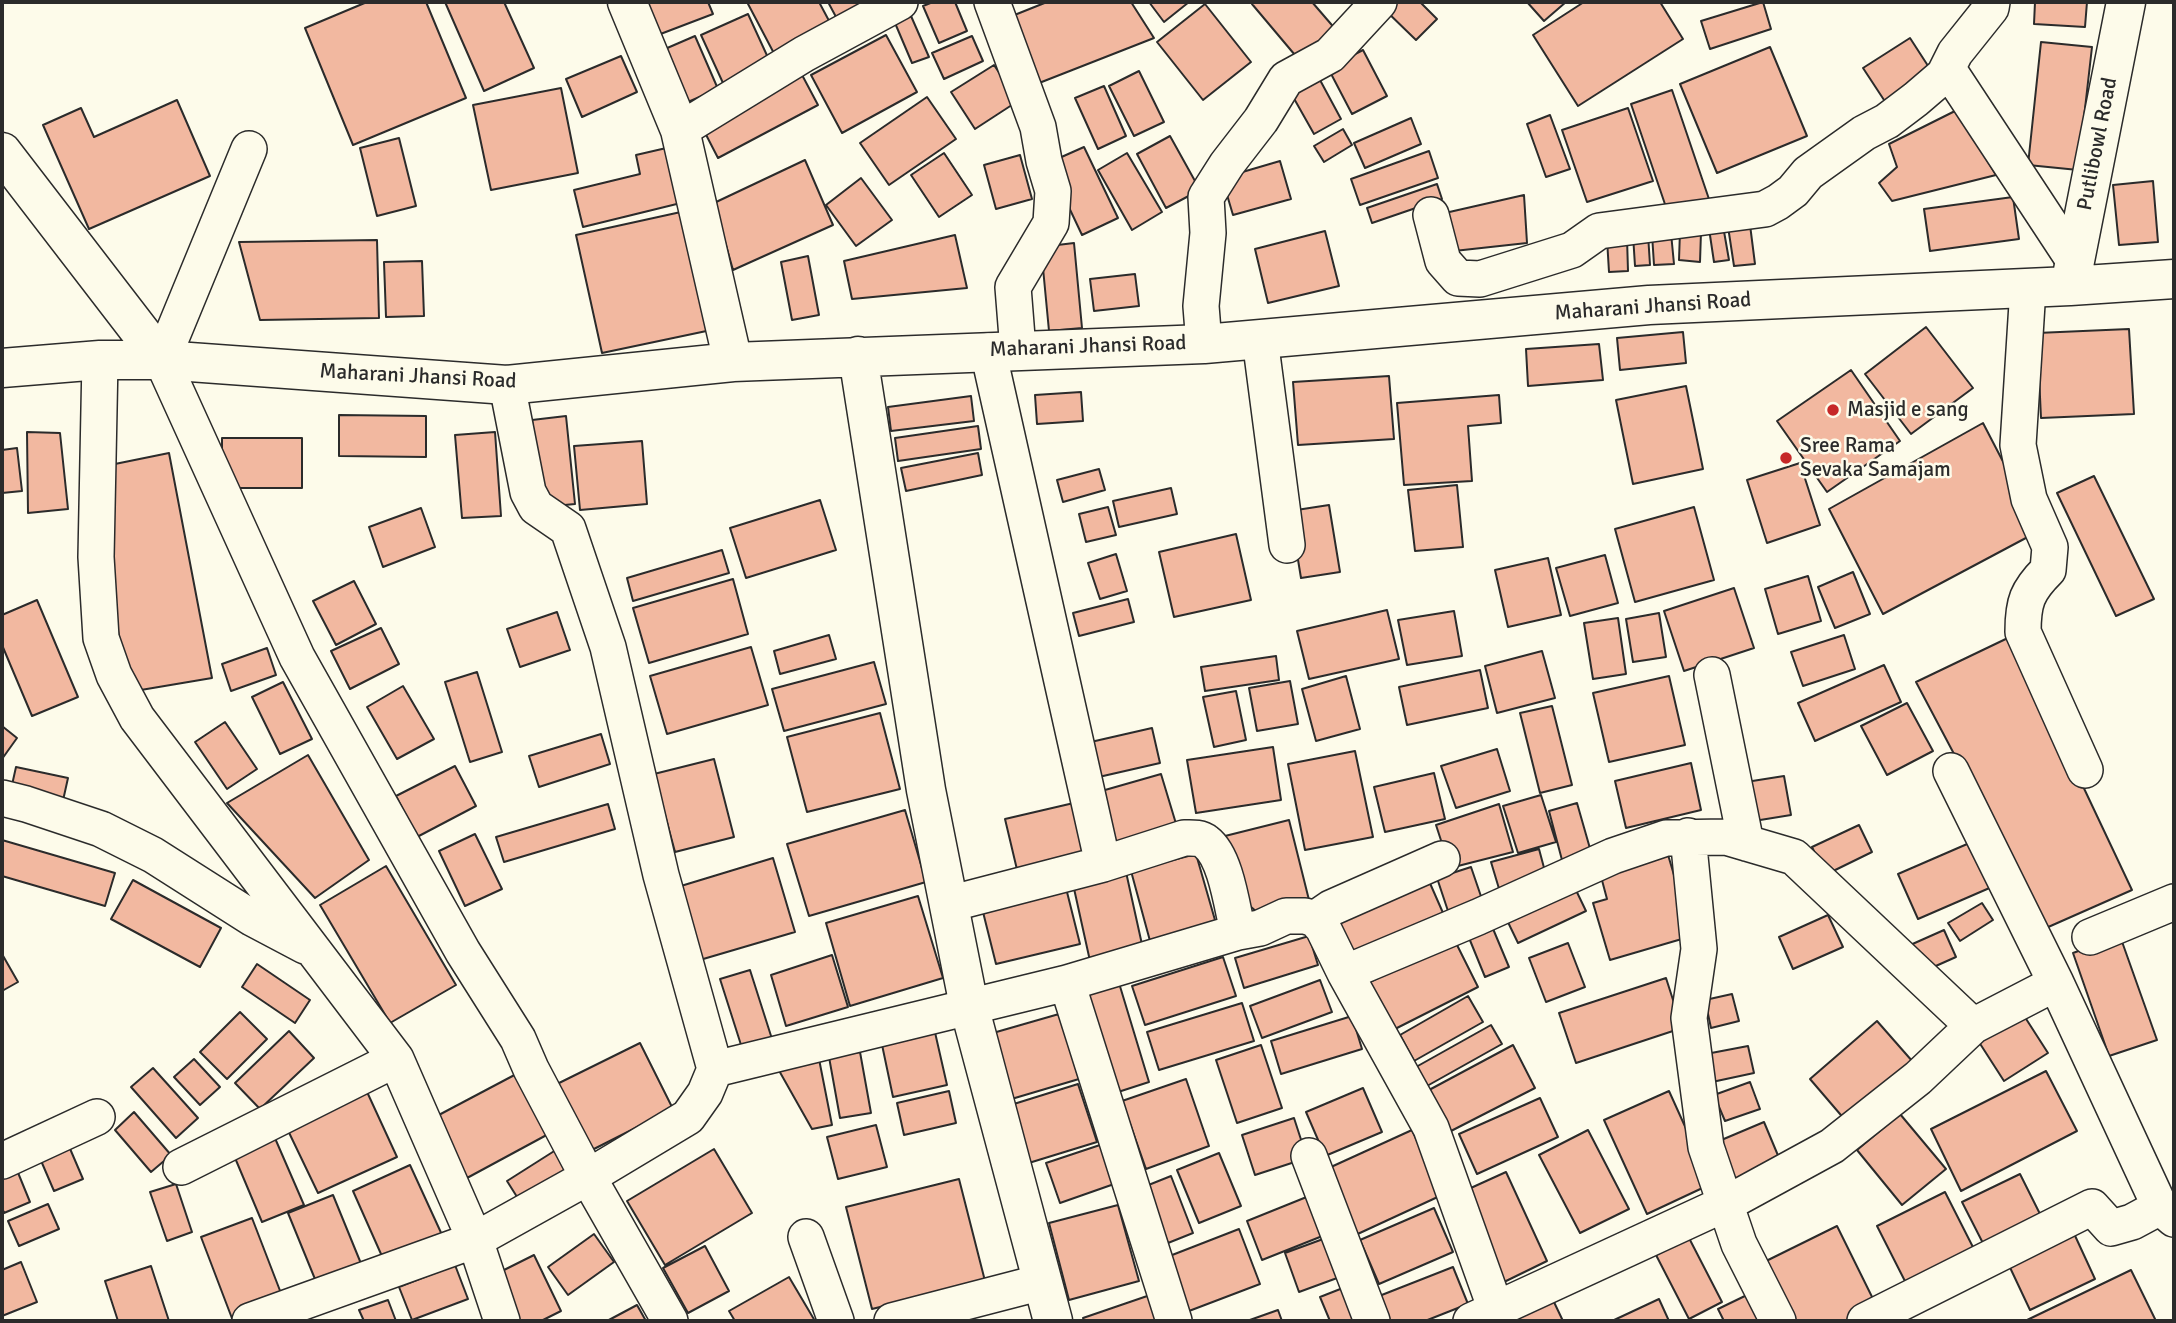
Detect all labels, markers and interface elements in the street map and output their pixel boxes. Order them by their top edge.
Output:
street label: Putlibowl Road [2073,75,2123,213]
street label: Maharani Jhansi Road [1554,288,1752,326]
street label: Maharani Jhansi Road [989,331,1187,363]
street label: Maharani Jhansi Road [319,359,517,395]
place label: Masjid e sang [1847,397,1969,423]
marker: Masjid e sang [1825,402,1841,418]
place label: Sree Rama Sevaka Samajam [1800,433,1951,483]
marker: Sree Rama Sevaka Samajam [1778,450,1794,466]

